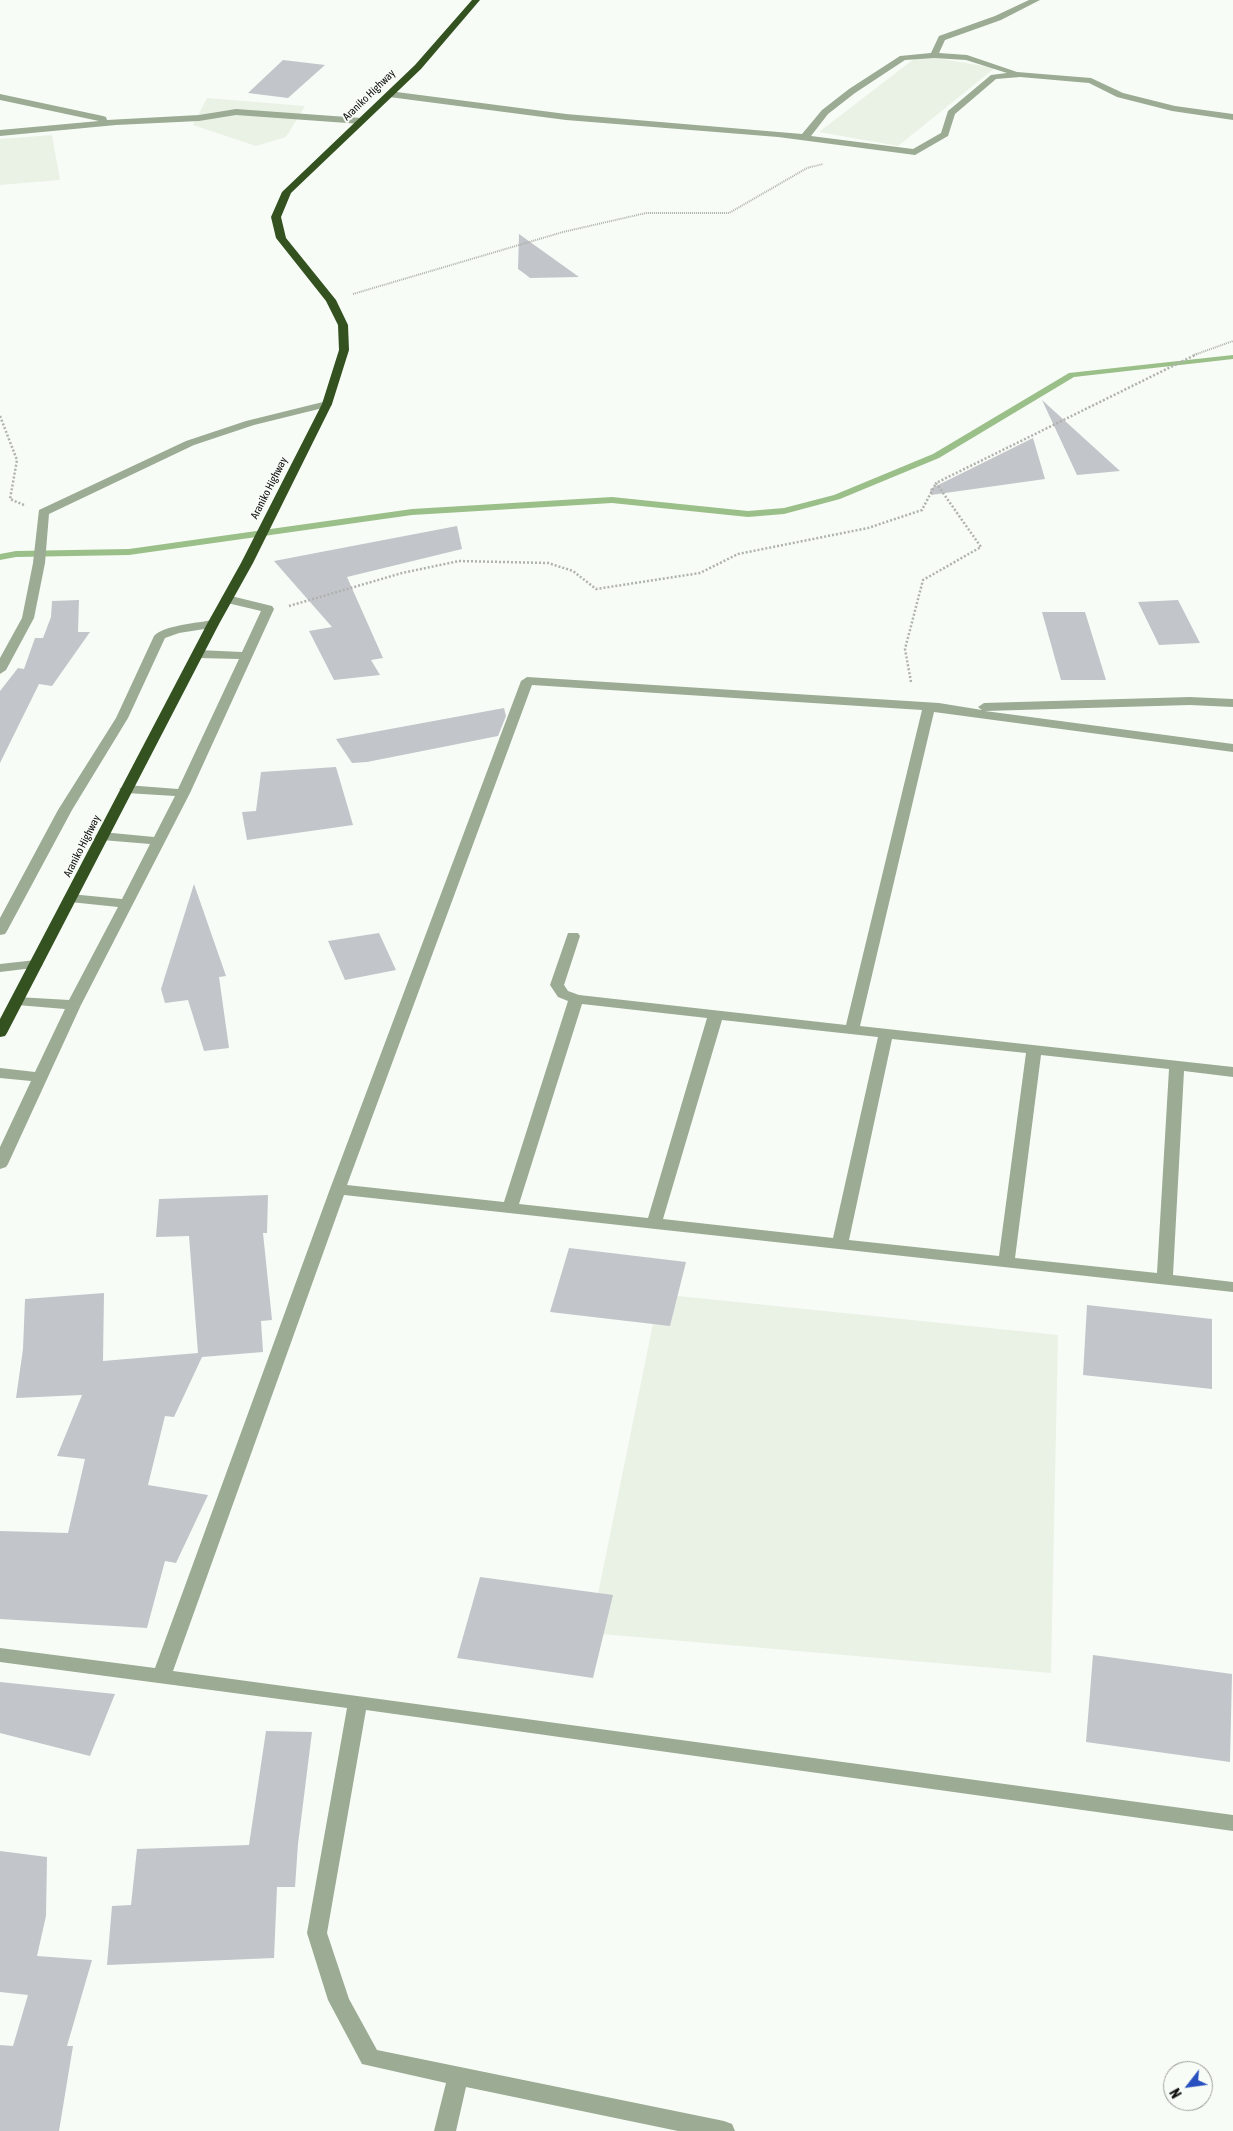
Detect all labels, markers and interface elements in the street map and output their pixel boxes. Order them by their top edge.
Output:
street label: Araniko Highway [340,67,398,123]
street label: Araniko Highway [248,455,290,521]
street label: Araniko Highway [61,813,103,879]
north arrow [1163,2061,1213,2111]
text: N [1167,2085,1185,2101]

